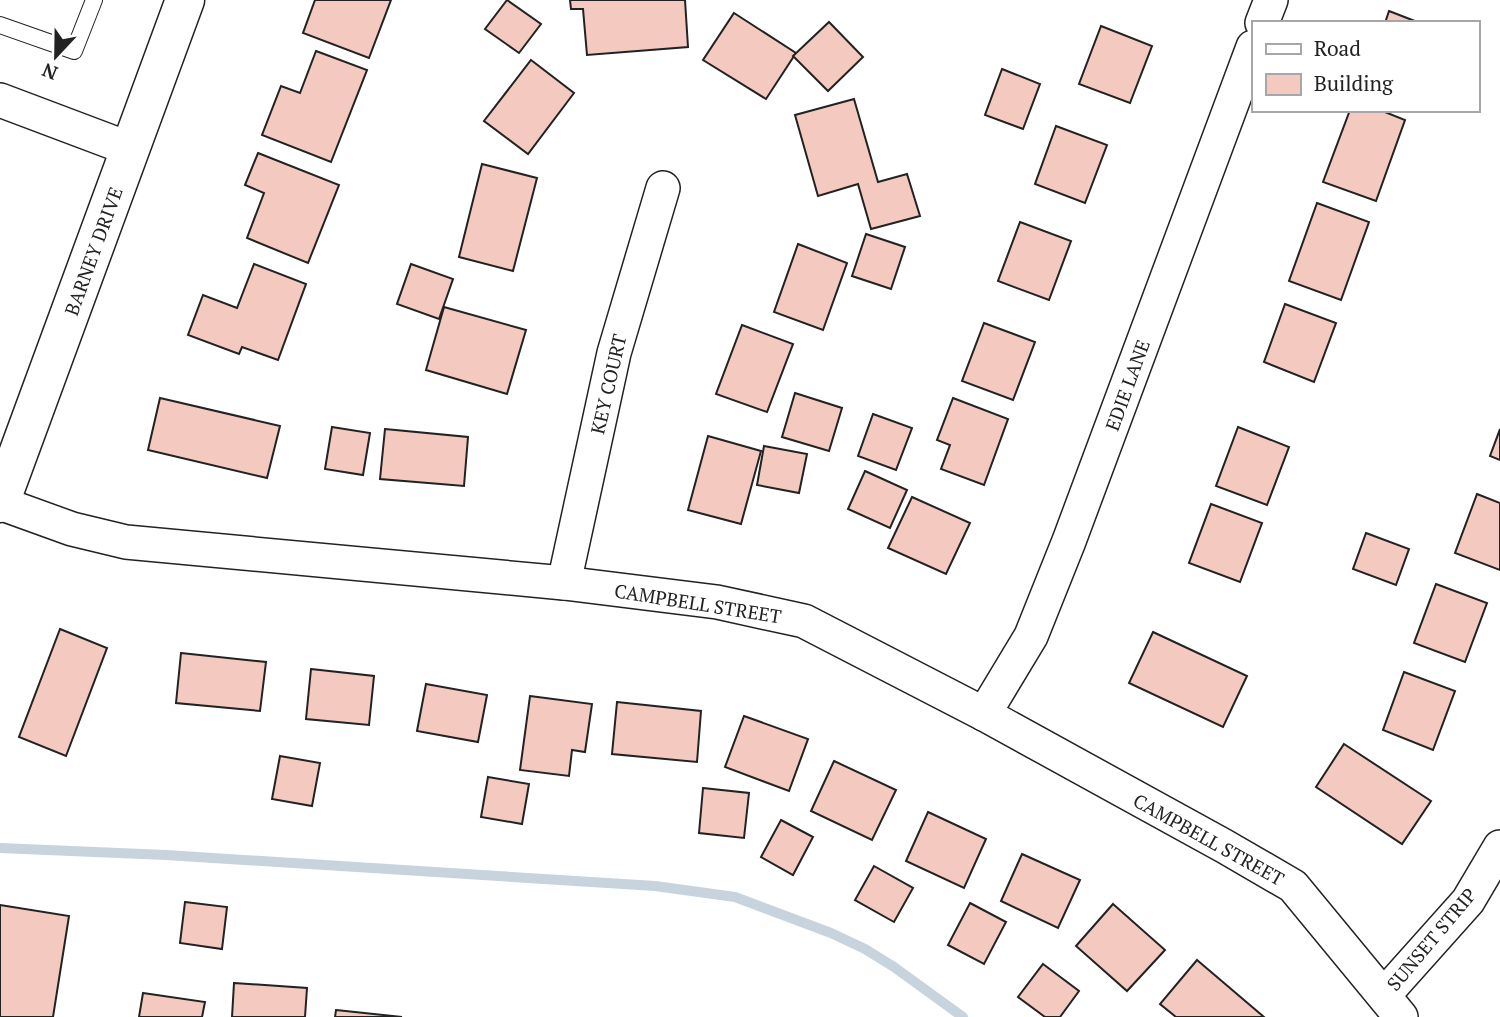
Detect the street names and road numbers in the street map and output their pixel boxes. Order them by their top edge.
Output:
street label: BARNEY DRIVE [58,183,128,319]
street label: KEY COURT [584,331,632,436]
street label: EDIE LANE [1099,336,1155,434]
street label: CAMPBELL STREET [613,577,784,629]
street label: CAMPBELL STREET [1129,787,1289,891]
street label: SUNSET STRIP [1381,882,1481,996]

